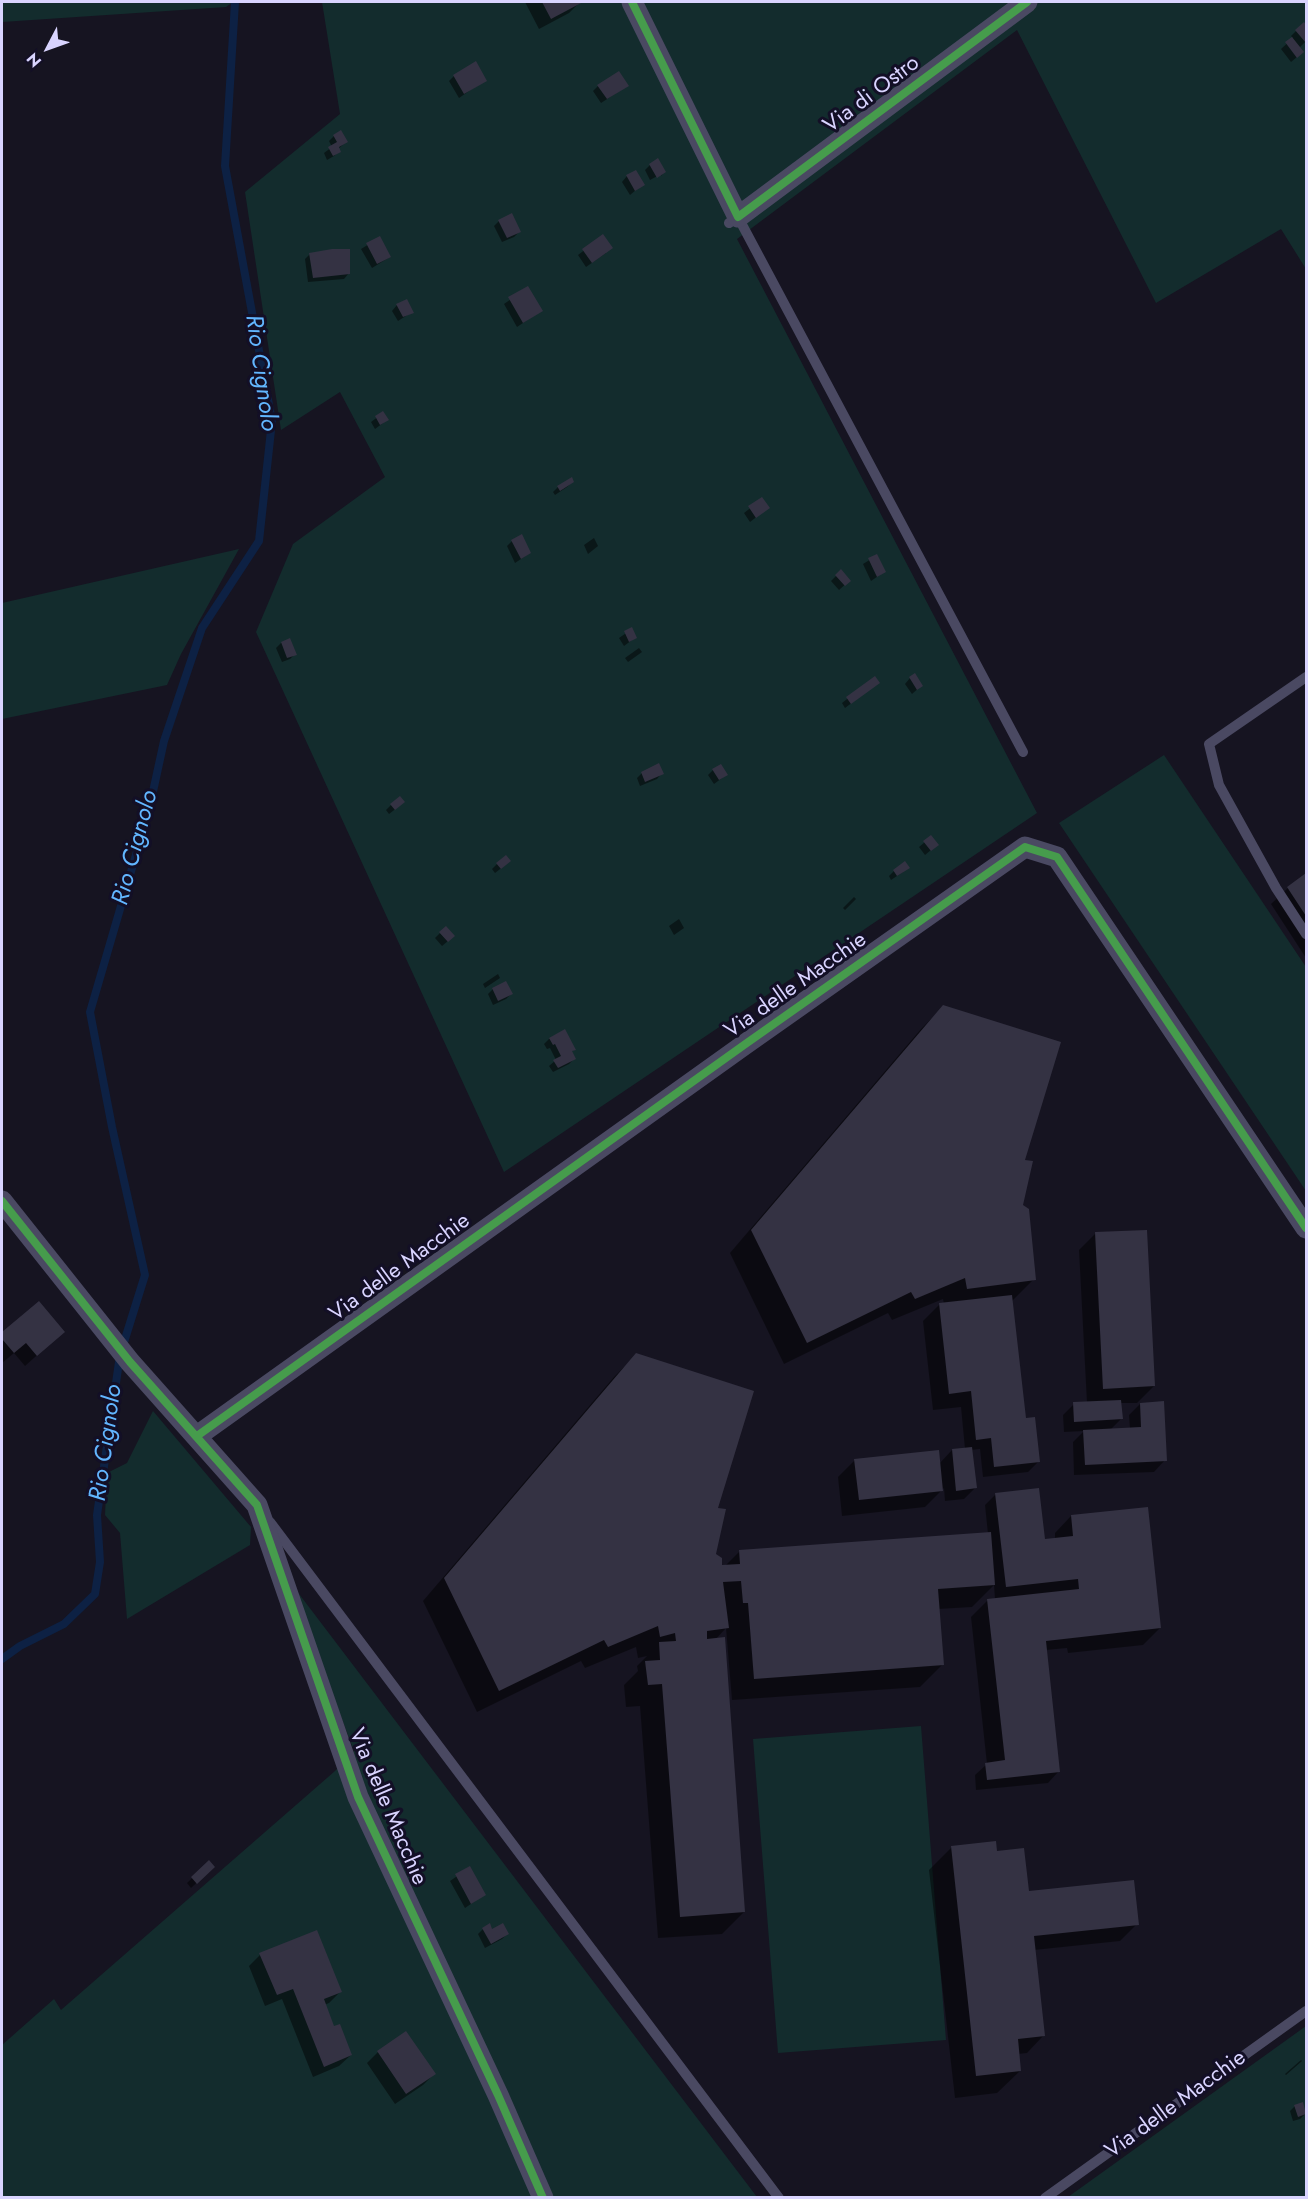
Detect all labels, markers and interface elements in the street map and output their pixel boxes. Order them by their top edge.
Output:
north arrow [18,18,78,78]
text: N [21,48,47,72]
street label: Via di Ostro [819,50,925,140]
water label: Rio Cignolo [238,313,282,433]
water label: Rio Cignolo [107,788,165,908]
street label: Via delle Macchie [720,927,872,1045]
street label: Via delle Macchie [325,1208,475,1328]
water label: Rio Cignolo [85,1383,129,1503]
street label: Via delle Macchie [342,1725,432,1889]
street label: Via delle Macchie [1101,2045,1251,2165]

